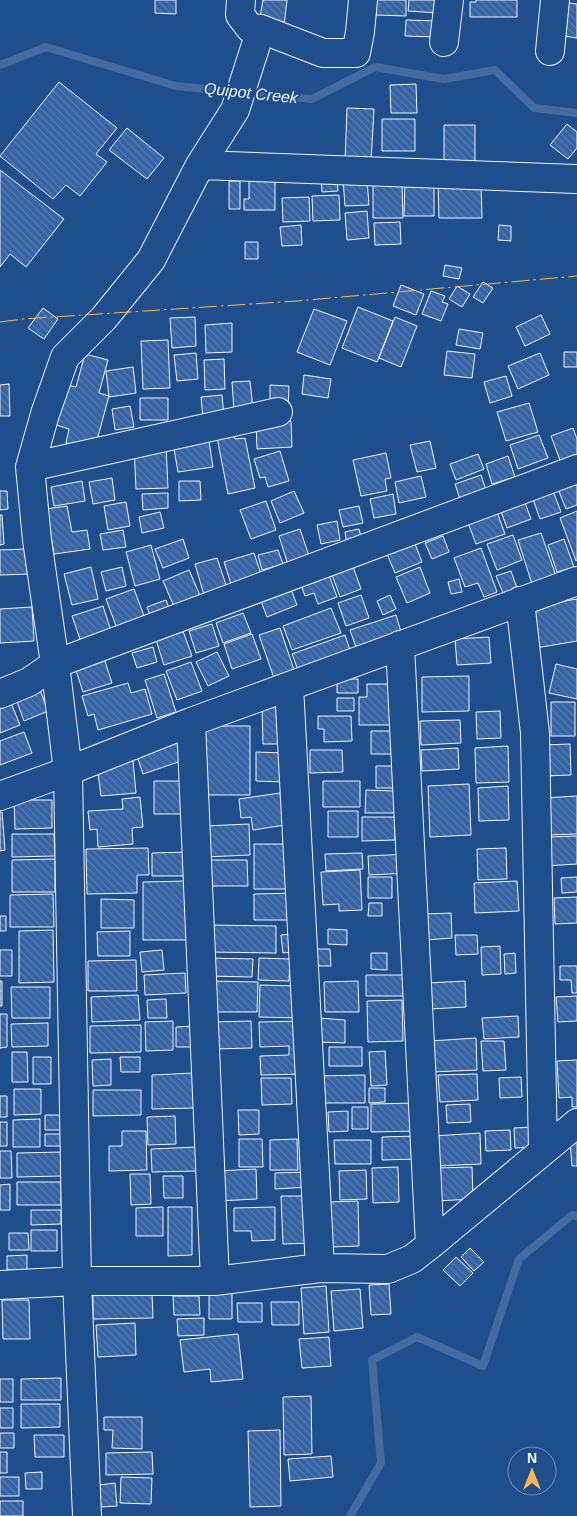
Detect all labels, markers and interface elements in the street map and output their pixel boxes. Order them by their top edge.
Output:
water label: Quipot Creek [203,80,300,106]
north arrow [507,1446,557,1496]
text: N [527,1450,537,1466]

